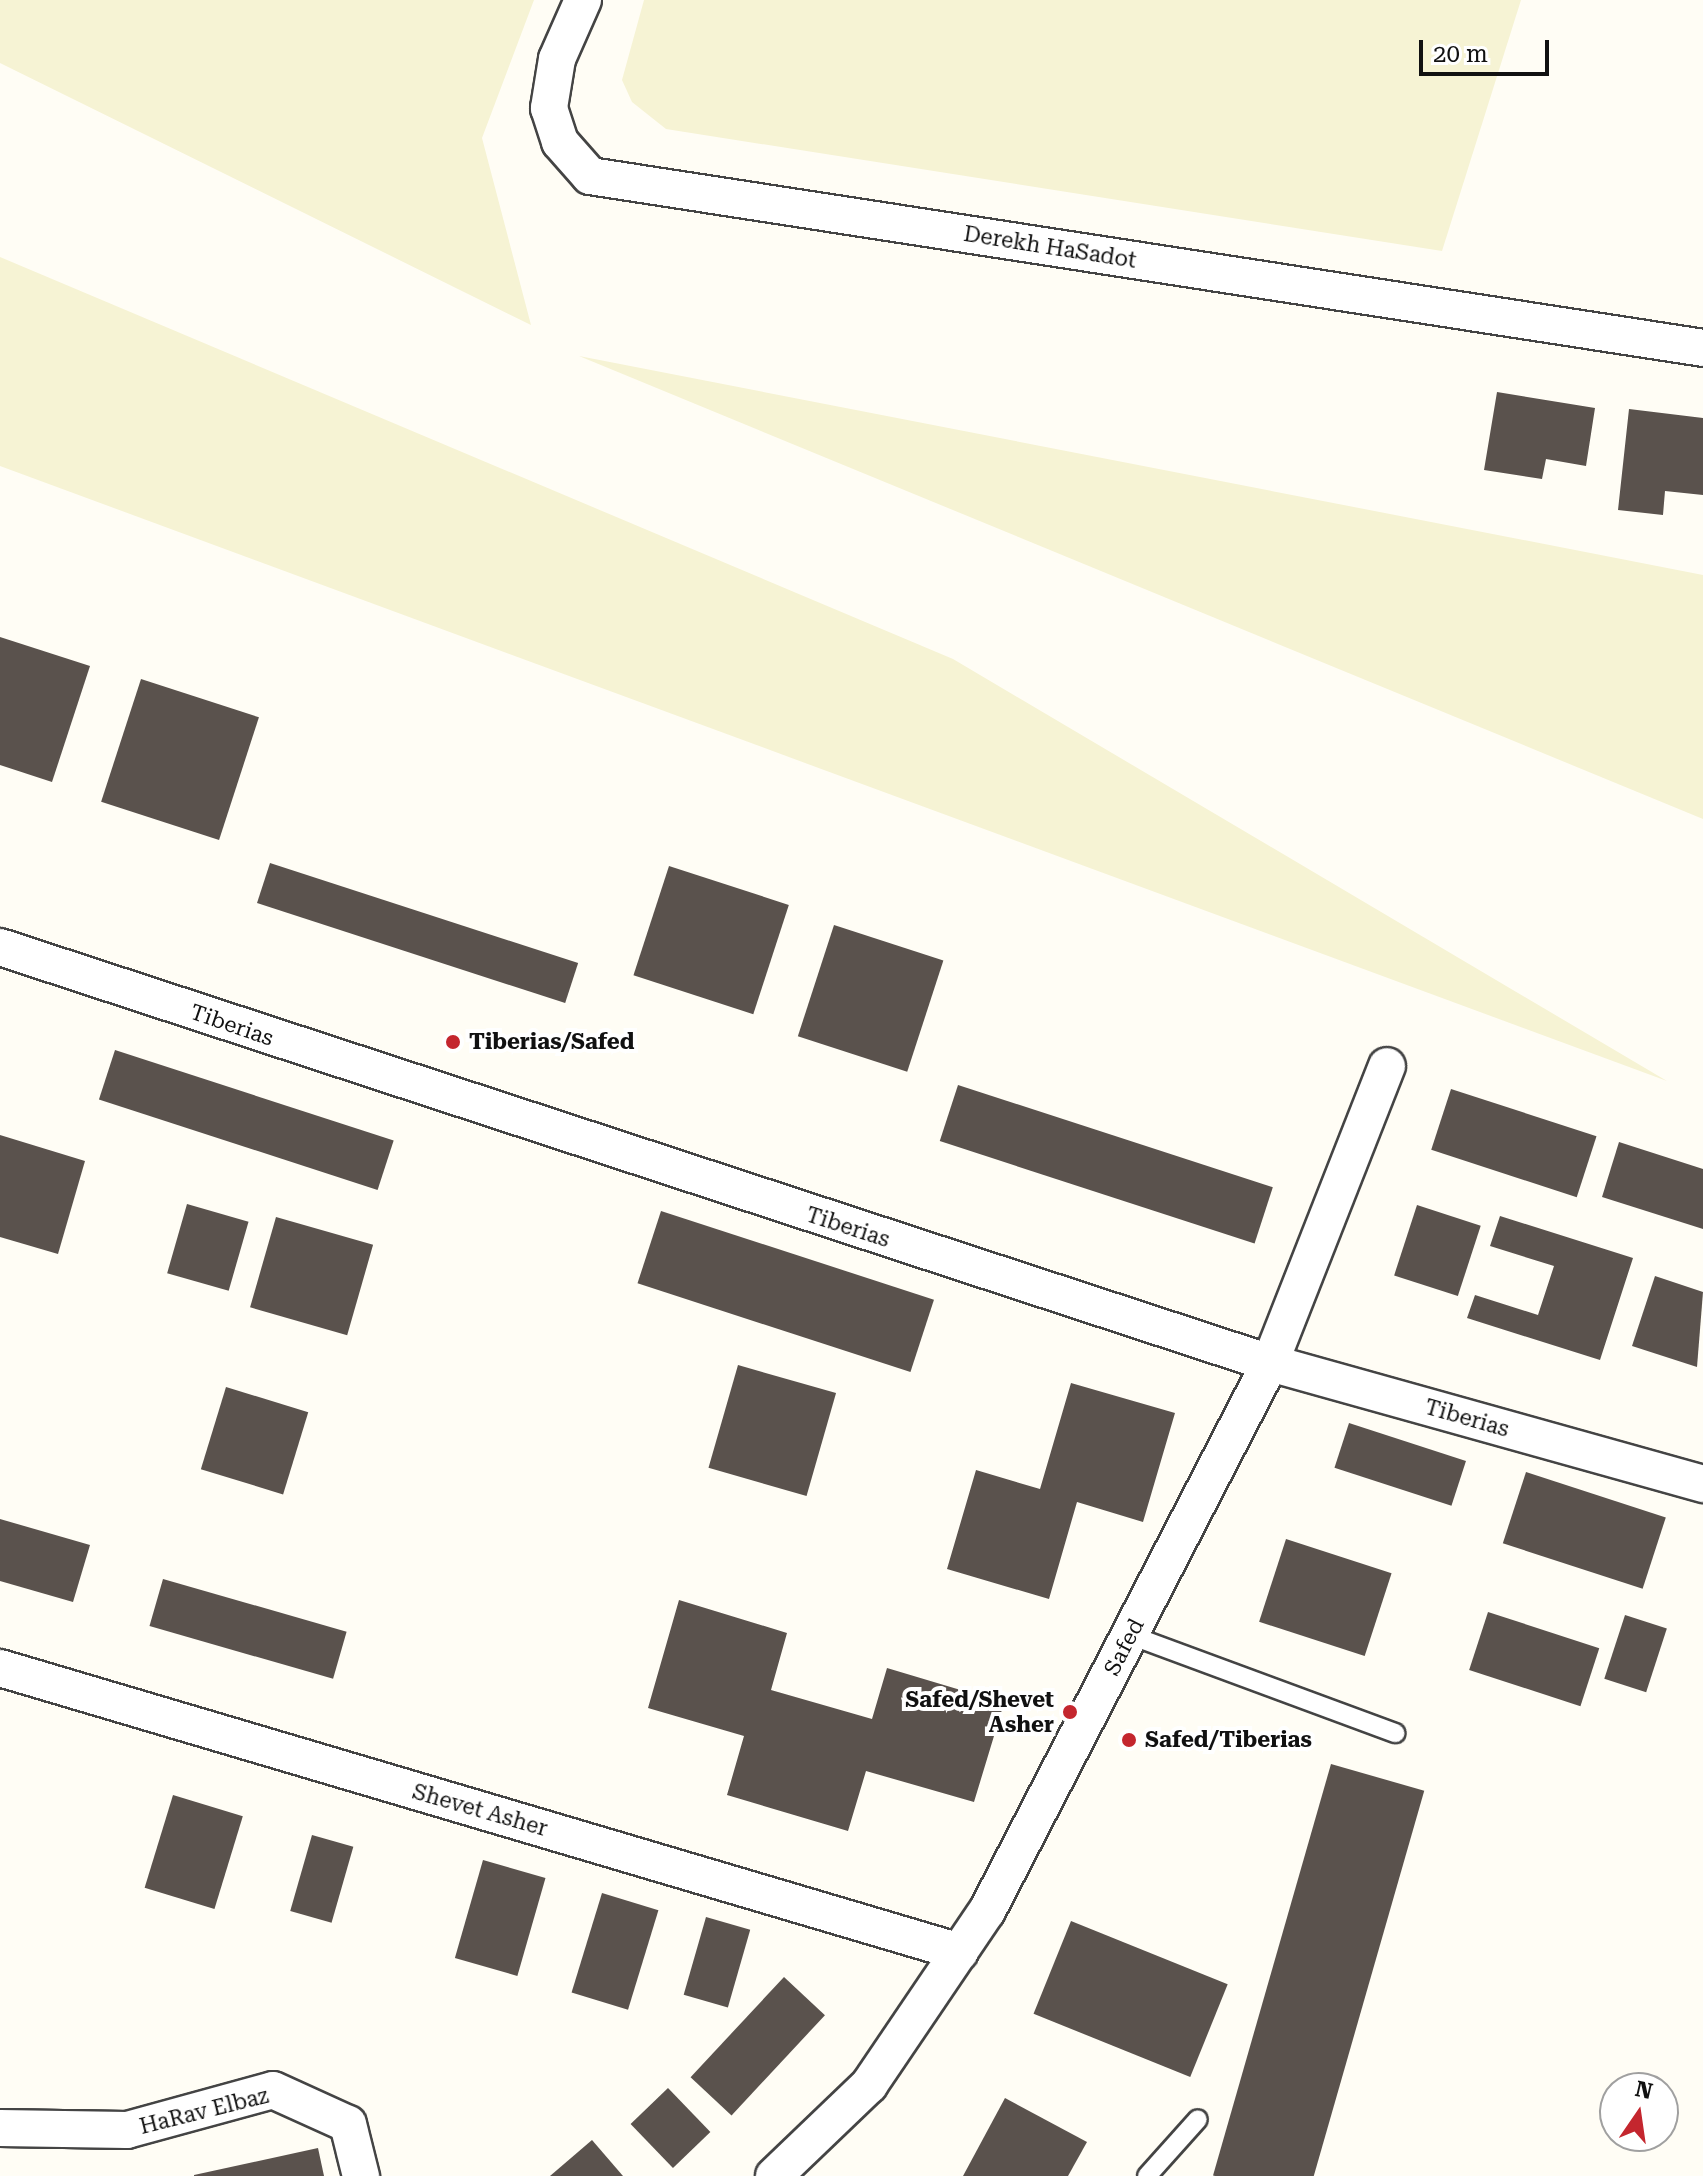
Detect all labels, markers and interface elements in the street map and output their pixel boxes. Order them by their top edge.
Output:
scale bar [1423,24,1553,74]
text: 20 m [1433,40,1488,68]
street label: Derekh HaSadot [962,220,1138,274]
street label: Tiberias [187,998,277,1052]
place label: Tiberias/Safed [469,1029,634,1055]
marker: Tiberias/Safed [444,1033,462,1051]
street label: Tiberias [803,1201,893,1253]
street label: Tiberias [1422,1393,1512,1443]
street label: Safed [1099,1614,1149,1680]
place label: Safed/Shevet Asher [905,1686,1054,1738]
marker: Safed/Shevet Asher [1061,1703,1079,1721]
place label: Safed/Tiberias [1145,1727,1312,1753]
marker: Safed/Tiberias [1120,1731,1138,1749]
street label: Shevet Asher [409,1778,551,1842]
north arrow [1599,2072,1679,2152]
text: N [1633,2076,1655,2104]
street label: HaRav Elbaz [137,2082,271,2140]

